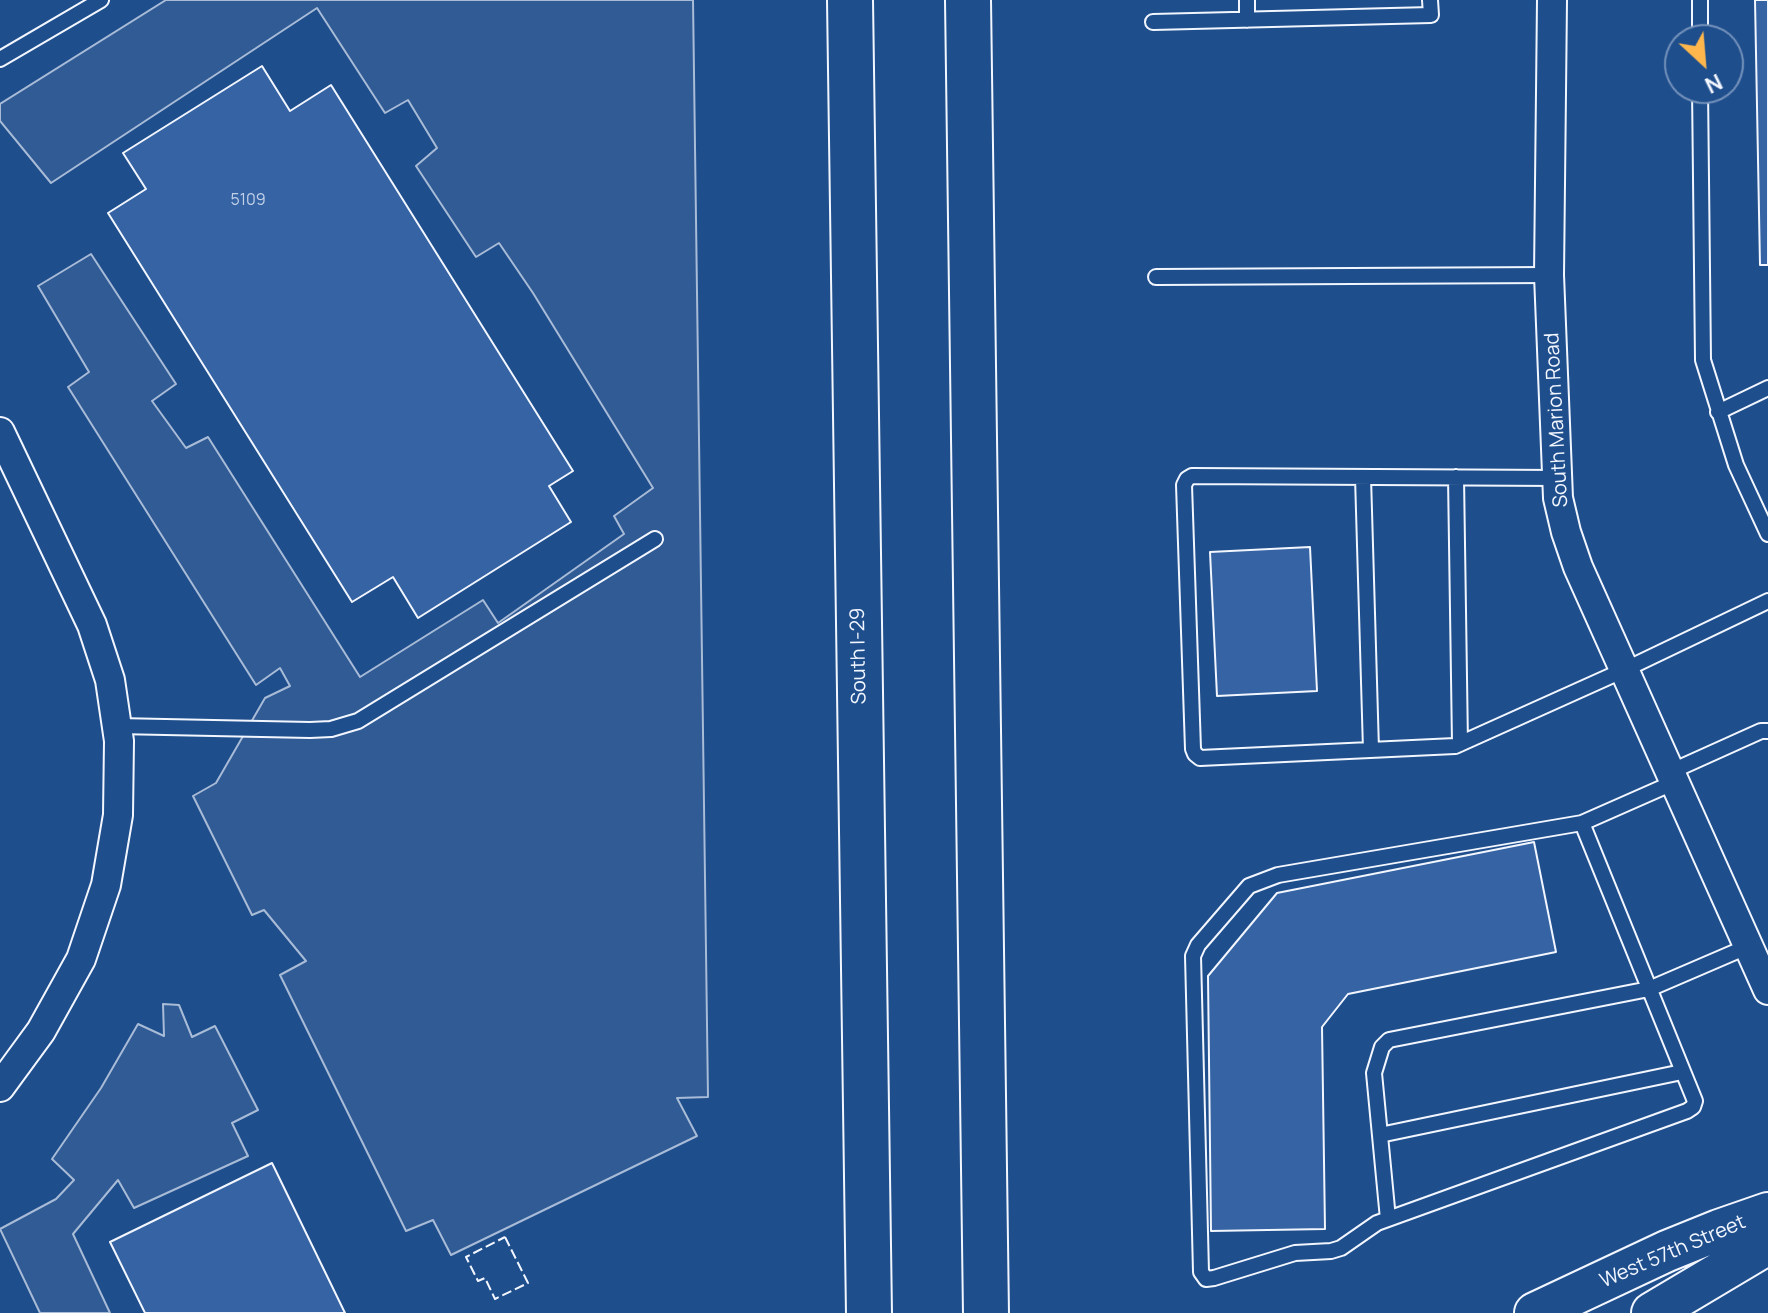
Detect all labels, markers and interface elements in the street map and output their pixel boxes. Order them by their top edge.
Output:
north arrow [1664,24,1744,104]
text: N [1700,67,1727,101]
house number: 5109 [230,191,266,211]
street label: South Marion Road [1540,332,1574,508]
street label: South I-29 [846,607,872,705]
street label: West 57th Street [1597,1210,1749,1294]

